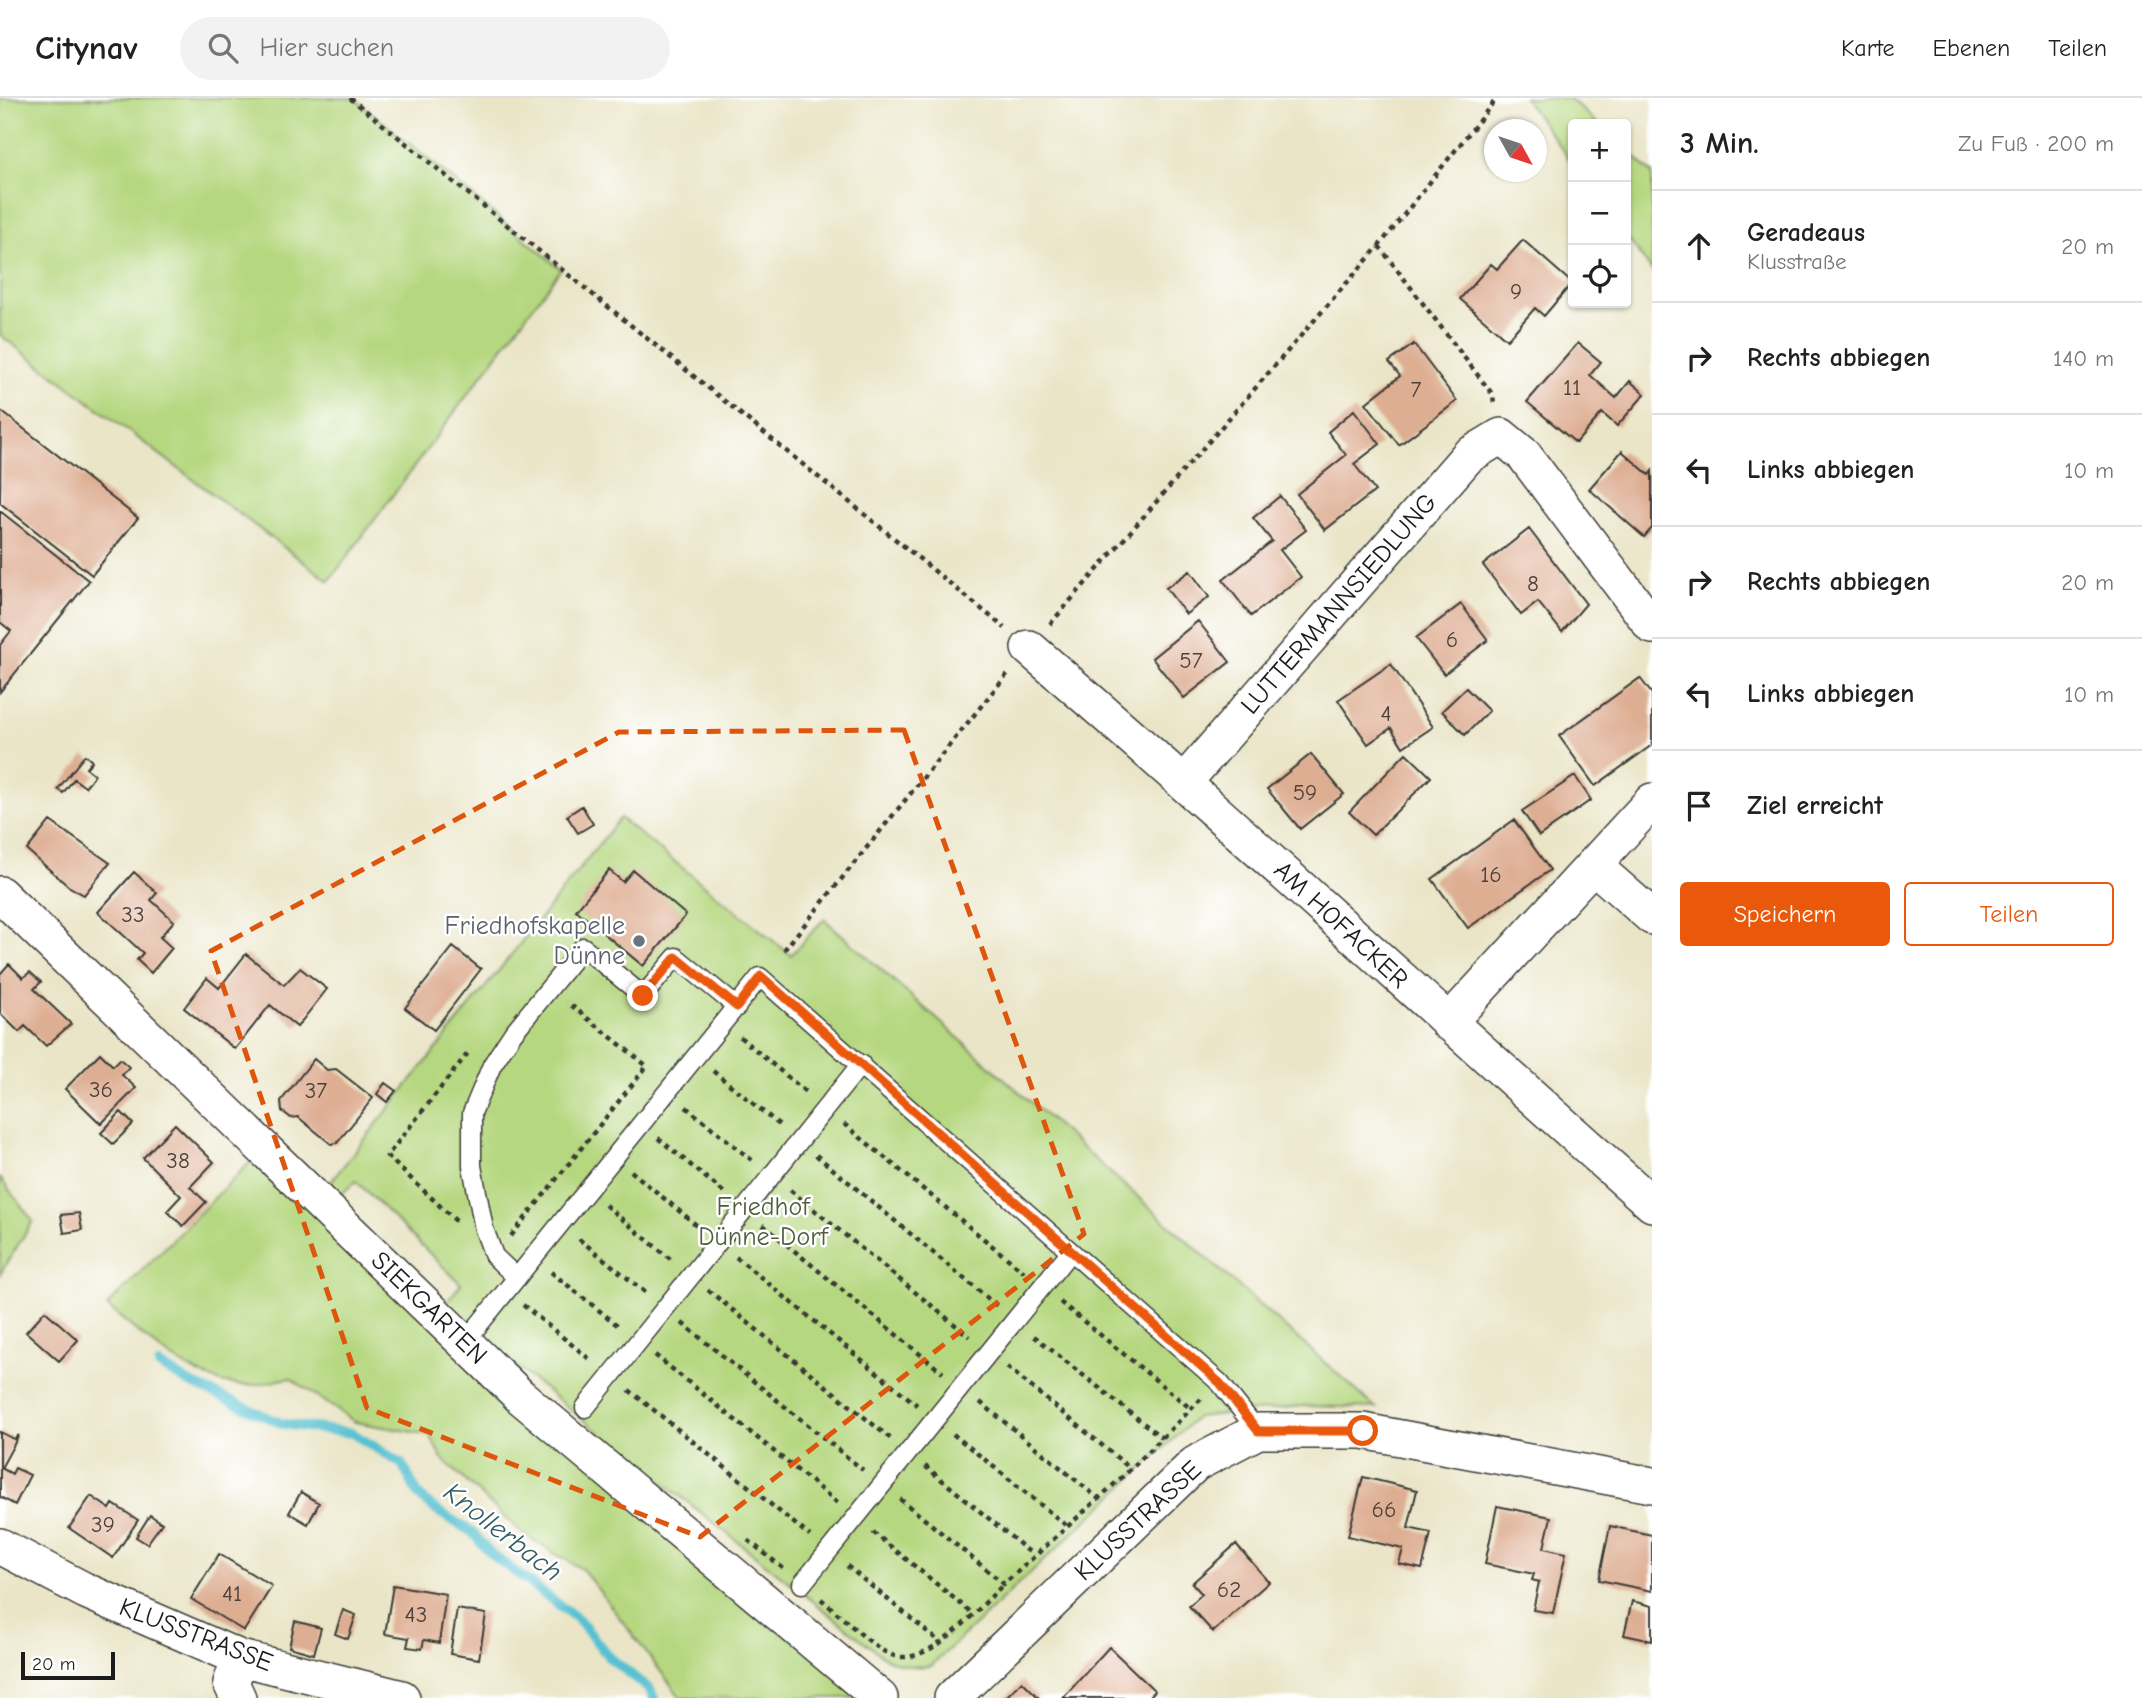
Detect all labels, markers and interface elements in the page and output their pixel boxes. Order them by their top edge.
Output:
search box [180,17,670,80]
text: Citynav [35,29,138,67]
icon: search [204,29,242,67]
text: Hier suchen [260,33,394,63]
text: Karte [1841,34,1894,62]
text: Ebenen [1932,34,2010,62]
text: Teilen [2048,34,2107,62]
north arrow [1484,119,1547,182]
map controls [1568,119,1631,308]
button: + [1568,119,1631,182]
text: 3 Min. [1680,126,1759,161]
text: Zu Fuß · 200 m [1958,130,2114,157]
button: − [1568,182,1631,245]
text: Geradeaus [1747,218,1865,248]
icon: ahead [1680,227,1718,265]
text: 20 m [2061,233,2114,260]
button: locate [1568,245,1631,308]
text: Klusstraße [1747,248,1847,275]
house number: 9 [1510,278,1522,305]
icon: right [1680,339,1718,377]
text: Rechts abbiegen [1747,343,1930,373]
text: 140 m [2053,345,2114,372]
house number: 11 [1563,374,1581,401]
house number: 7 [1411,376,1422,403]
icon: left [1680,451,1718,489]
text: Links abbiegen [1747,455,1914,485]
text: 10 m [2064,457,2114,484]
street label: LUTTERMANNSIEDLUNG [1235,488,1443,720]
icon: right [1680,563,1718,601]
text: Rechts abbiegen [1747,567,1930,597]
text: 20 m [2061,569,2114,596]
house number: 8 [1527,570,1539,597]
house number: 6 [1446,626,1458,653]
house number: 57 [1179,647,1203,674]
icon: left [1680,675,1718,713]
text: Links abbiegen [1747,679,1914,709]
text: 10 m [2064,681,2114,708]
house number: 4 [1380,700,1392,727]
house number: 59 [1293,779,1317,806]
icon: arrive [1680,787,1718,825]
text: Ziel erreicht [1747,791,1883,821]
street label: AM HOFACKER [1268,855,1414,995]
house number: 16 [1480,861,1502,888]
button: Speichern [1680,882,1890,946]
button: Teilen [1904,882,2114,946]
house number: 33 [121,901,145,928]
place label: Friedhofskapelle Dünne [445,911,625,971]
marker: Friedhofskapelle Dünne [631,933,647,949]
route end [627,980,658,1011]
house number: 36 [89,1076,113,1103]
house number: 37 [305,1077,327,1104]
house number: 38 [166,1147,190,1174]
park label: Friedhof Dünne-Dorf [698,1192,830,1252]
street label: SIEKGARTEN [365,1245,493,1371]
route start [1347,1415,1378,1446]
street label: KLUSSTRASSE [1069,1455,1207,1587]
water label: Knollerbach [437,1476,569,1588]
house number: 66 [1372,1496,1396,1523]
house number: 39 [91,1511,115,1538]
house number: 62 [1217,1576,1241,1603]
house number: 41 [222,1580,242,1607]
street label: KLUSSTRASSE [115,1592,277,1678]
house number: 43 [405,1601,427,1628]
scale bar [21,1649,116,1681]
text: 20 m [32,1653,76,1675]

